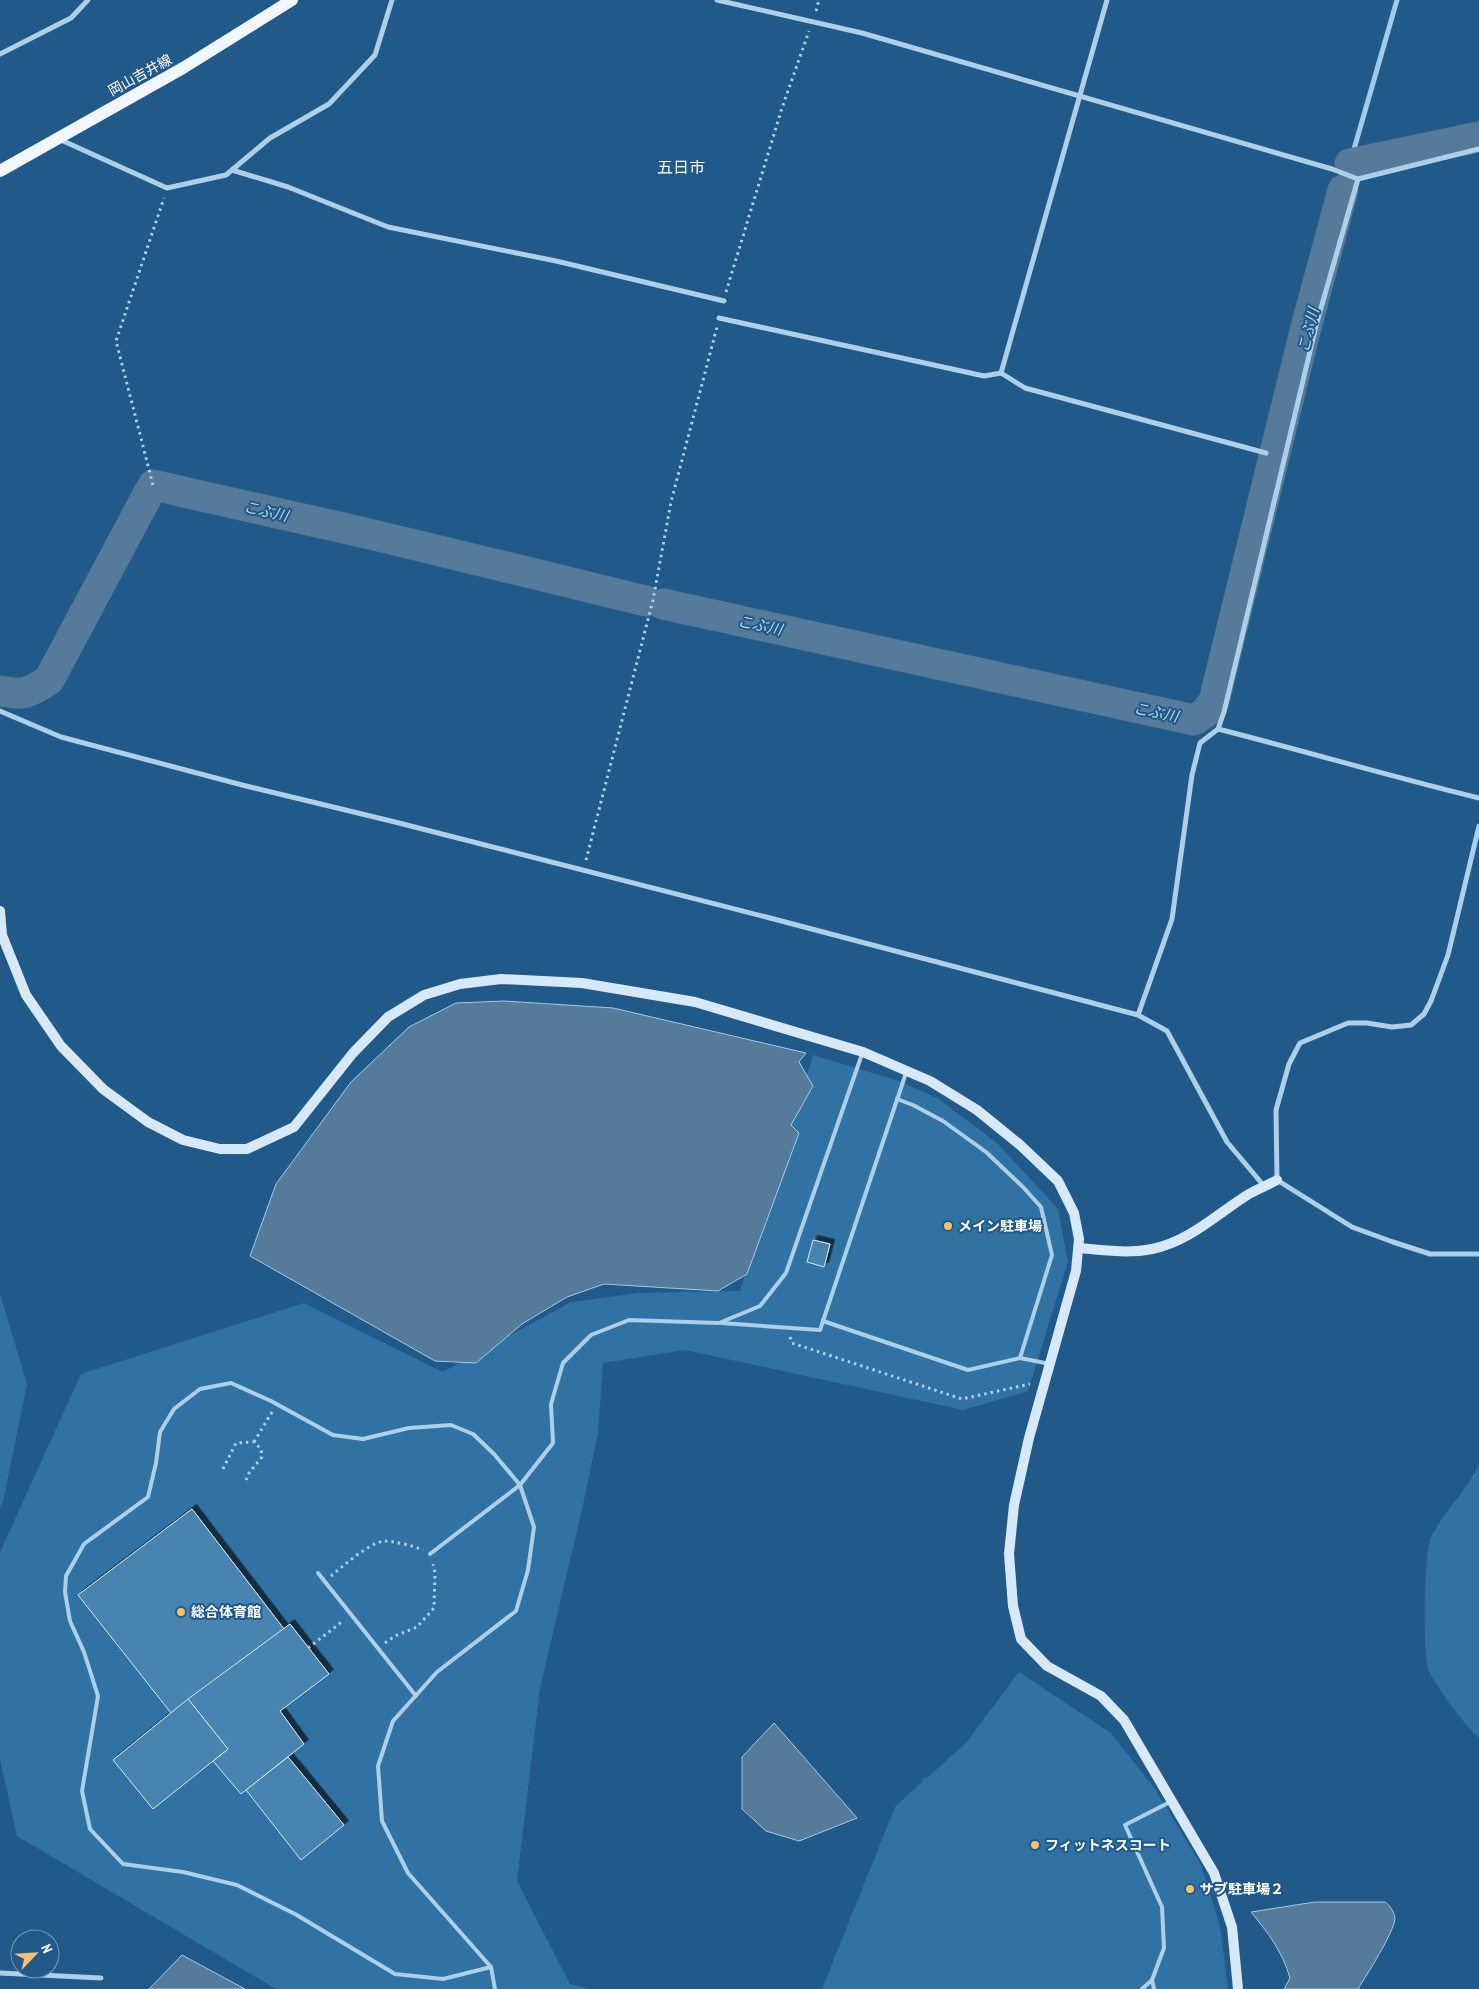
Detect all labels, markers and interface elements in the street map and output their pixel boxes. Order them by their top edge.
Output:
street label: 岡山吉井線 [105,50,175,100]
district label: 五日市 [657,157,705,177]
water label: こぶ川 [1293,304,1323,354]
water label: こぶ川 [242,497,292,526]
water label: こぶ川 [736,611,786,639]
water label: こぶ川 [1132,698,1182,726]
place label: メイン駐車場 [958,1217,1042,1235]
marker: メイン駐車場 [942,1220,954,1232]
place label: 総合体育館 [191,1603,261,1621]
marker: 総合体育館 [175,1606,187,1618]
place label: フィットネスコート [1045,1836,1171,1854]
marker: フィットネスコート [1029,1839,1041,1851]
place label: サブ駐車場２ [1200,1880,1284,1898]
marker: サブ駐車場２ [1184,1883,1196,1895]
north arrow [10,1929,60,1979]
text: N [37,1941,57,1956]

